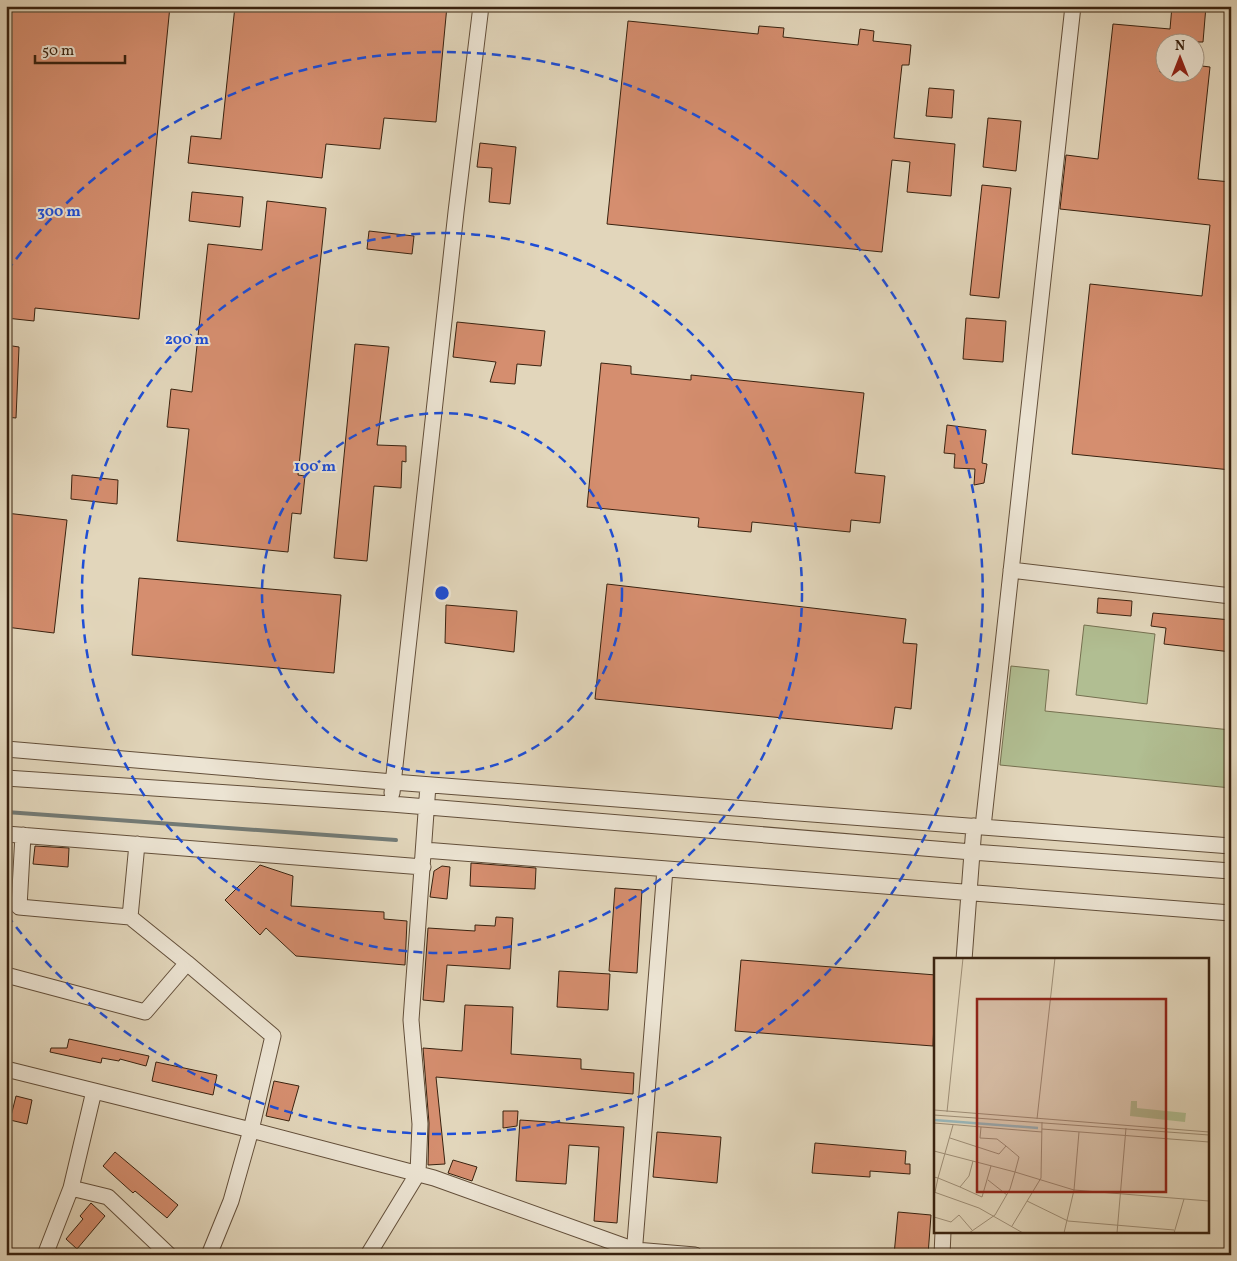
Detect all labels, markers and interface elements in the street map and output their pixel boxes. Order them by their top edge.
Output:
scale bar [35,32,125,64]
north arrow [1154,32,1204,82]
text: N [1175,37,1185,56]
text: 50 m [42,41,74,62]
text: 300 m [37,202,81,223]
text: 200 m [165,330,209,351]
text: 100 m [294,457,337,478]
centre of rings [433,584,451,602]
inset map [934,958,1210,1234]

